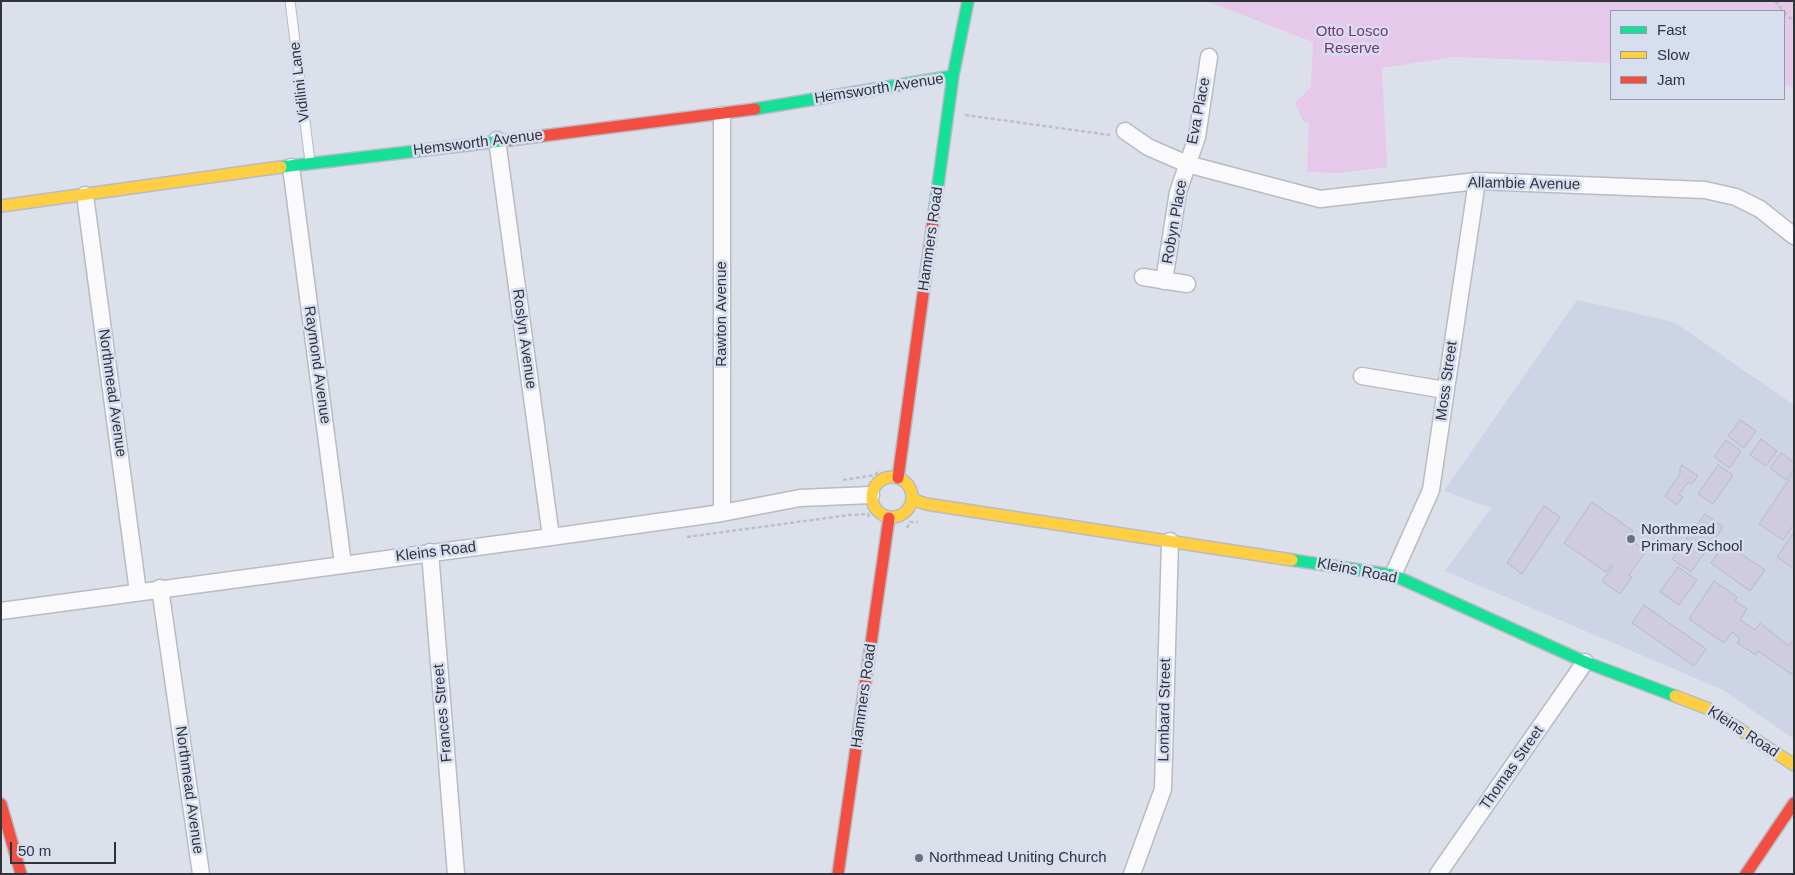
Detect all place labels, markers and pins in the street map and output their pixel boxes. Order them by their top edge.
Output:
place label: Northmead Primary School [1641,521,1743,556]
marker: Northmead Primary School [1625,533,1637,545]
place label: Northmead Uniting Church [929,849,1107,867]
marker: Northmead Uniting Church [913,852,925,864]

